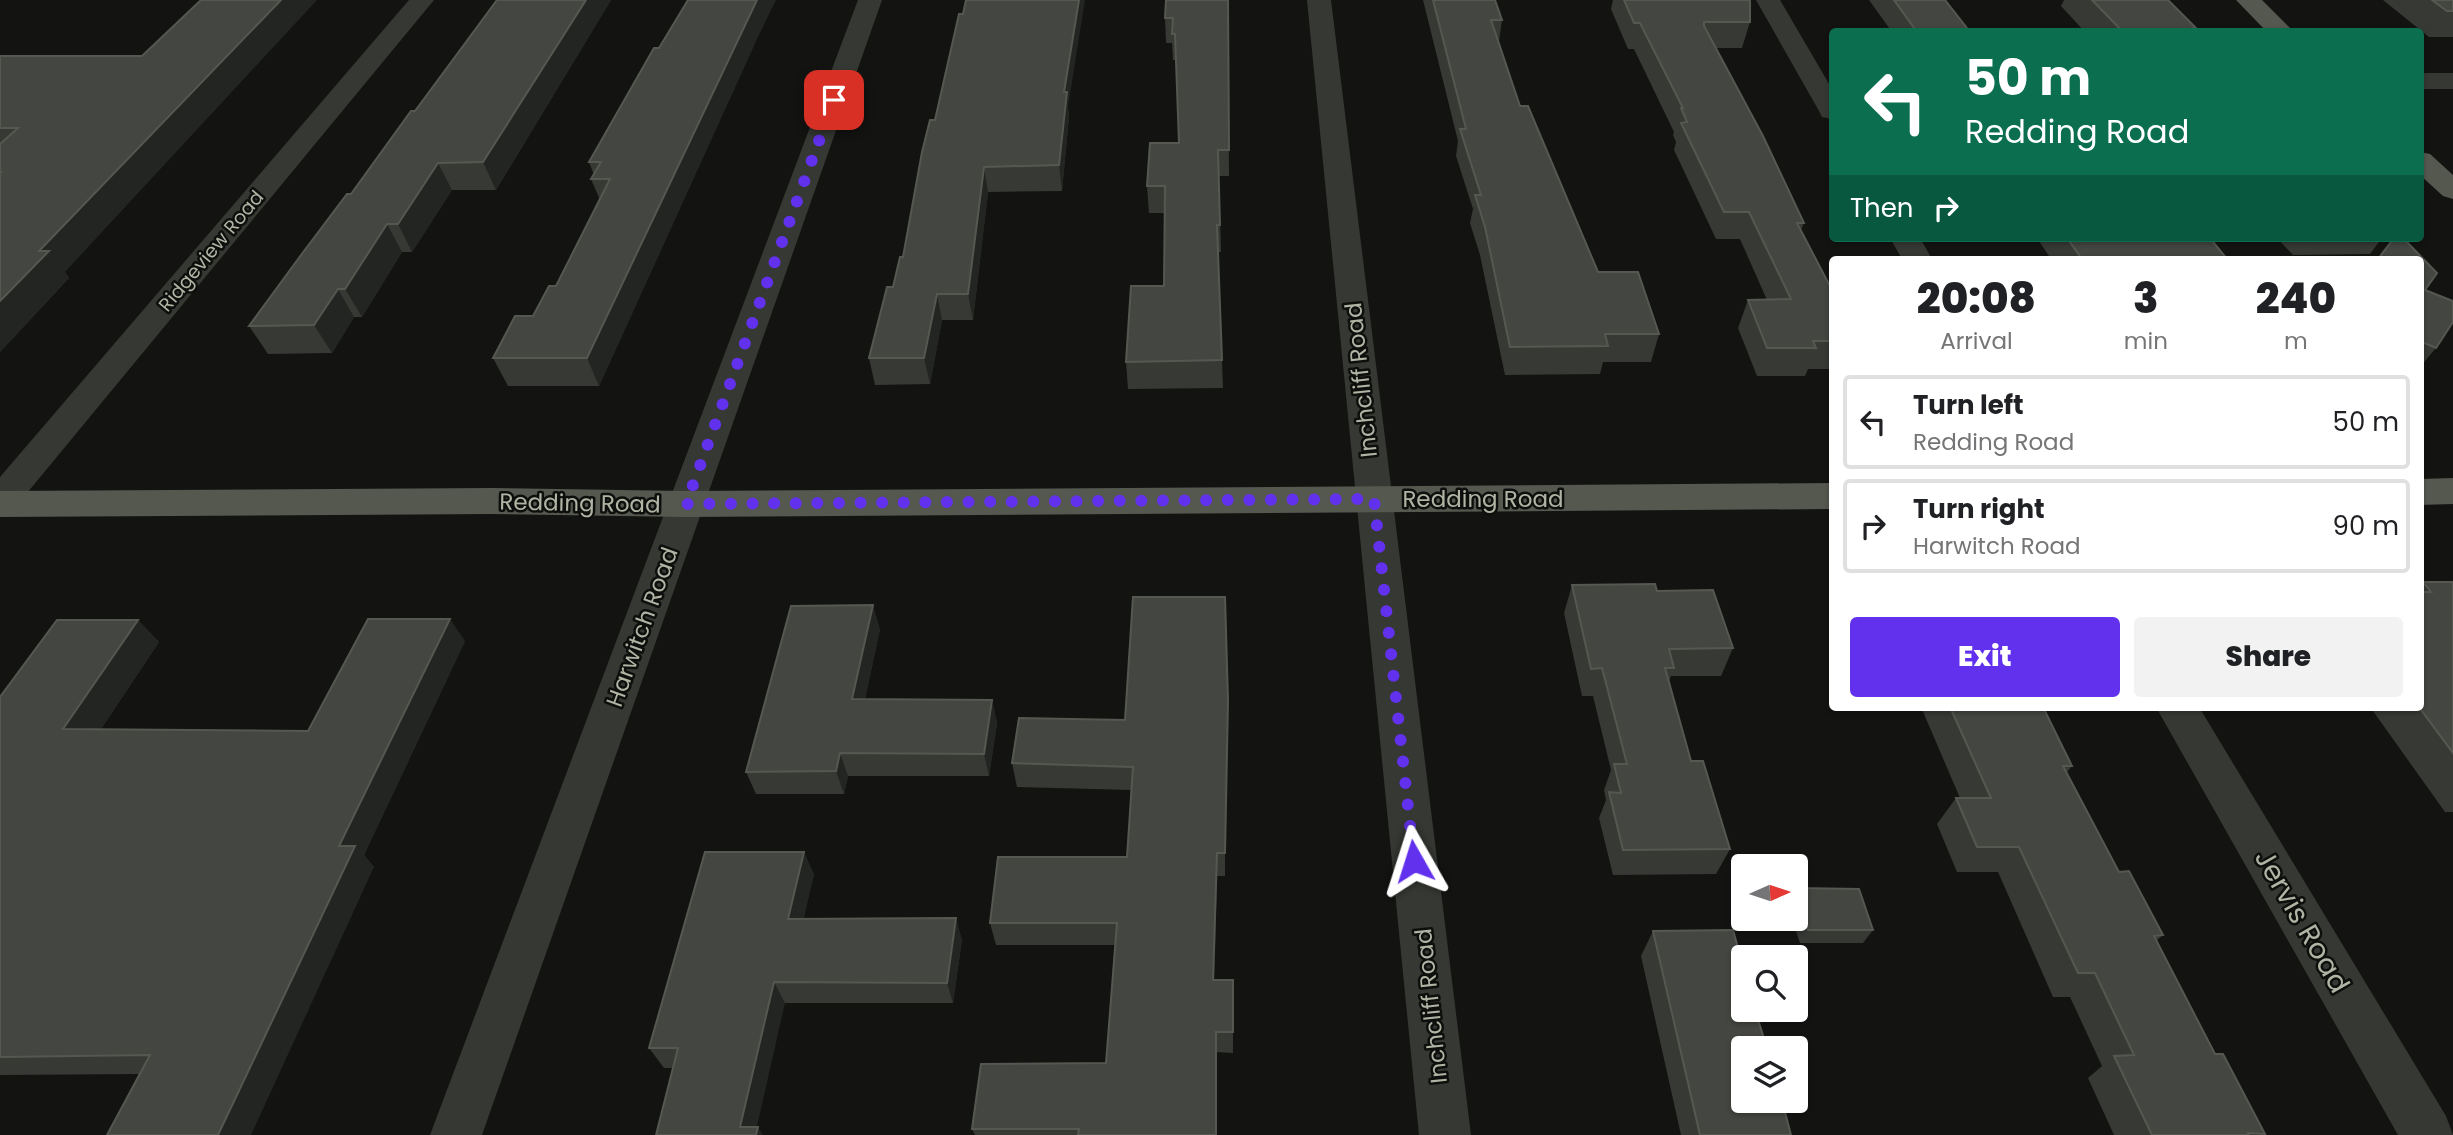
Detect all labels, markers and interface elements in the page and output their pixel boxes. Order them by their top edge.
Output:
text: 50 m [1965,44,2091,112]
icon: left [1850,56,1941,147]
pin [804,70,864,130]
icon: arrive [815,81,853,119]
text: Redding Road [1965,109,2189,154]
street label: Ridgeview Road [152,185,270,317]
icon: right [1927,189,1965,227]
text: Then [1850,190,1913,226]
text: 20:08 [1917,269,2036,328]
text: 3 [2133,269,2159,328]
text: 240 [2256,269,2336,328]
street label: Inchcliff Road [1337,301,1385,459]
text: Arrival [1940,325,2013,357]
text: min [2124,325,2168,357]
text: m [2284,325,2308,357]
text: Turn left [1913,387,2024,423]
icon: left [1854,403,1892,441]
text: 50 m [2333,404,2399,440]
text: Redding Road [1913,426,2074,458]
street label: Redding Road [1402,483,1564,515]
street label: Redding Road [499,486,661,520]
text: Turn right [1913,491,2045,527]
icon: right [1854,507,1892,545]
text: 90 m [2333,508,2399,544]
text: Harwitch Road [1913,530,2081,562]
street label: Harwitch Road [598,543,686,711]
button: Exit [1850,617,2120,697]
button: Share [2134,617,2403,697]
position arrow [1377,824,1451,898]
street label: Jervis Road [2245,842,2359,1000]
north arrow [1731,854,1808,931]
map controls [1731,854,1808,1113]
street label: Inchcliff Road [1407,927,1455,1085]
button: search [1731,945,1808,1022]
button: layers [1731,1036,1808,1113]

